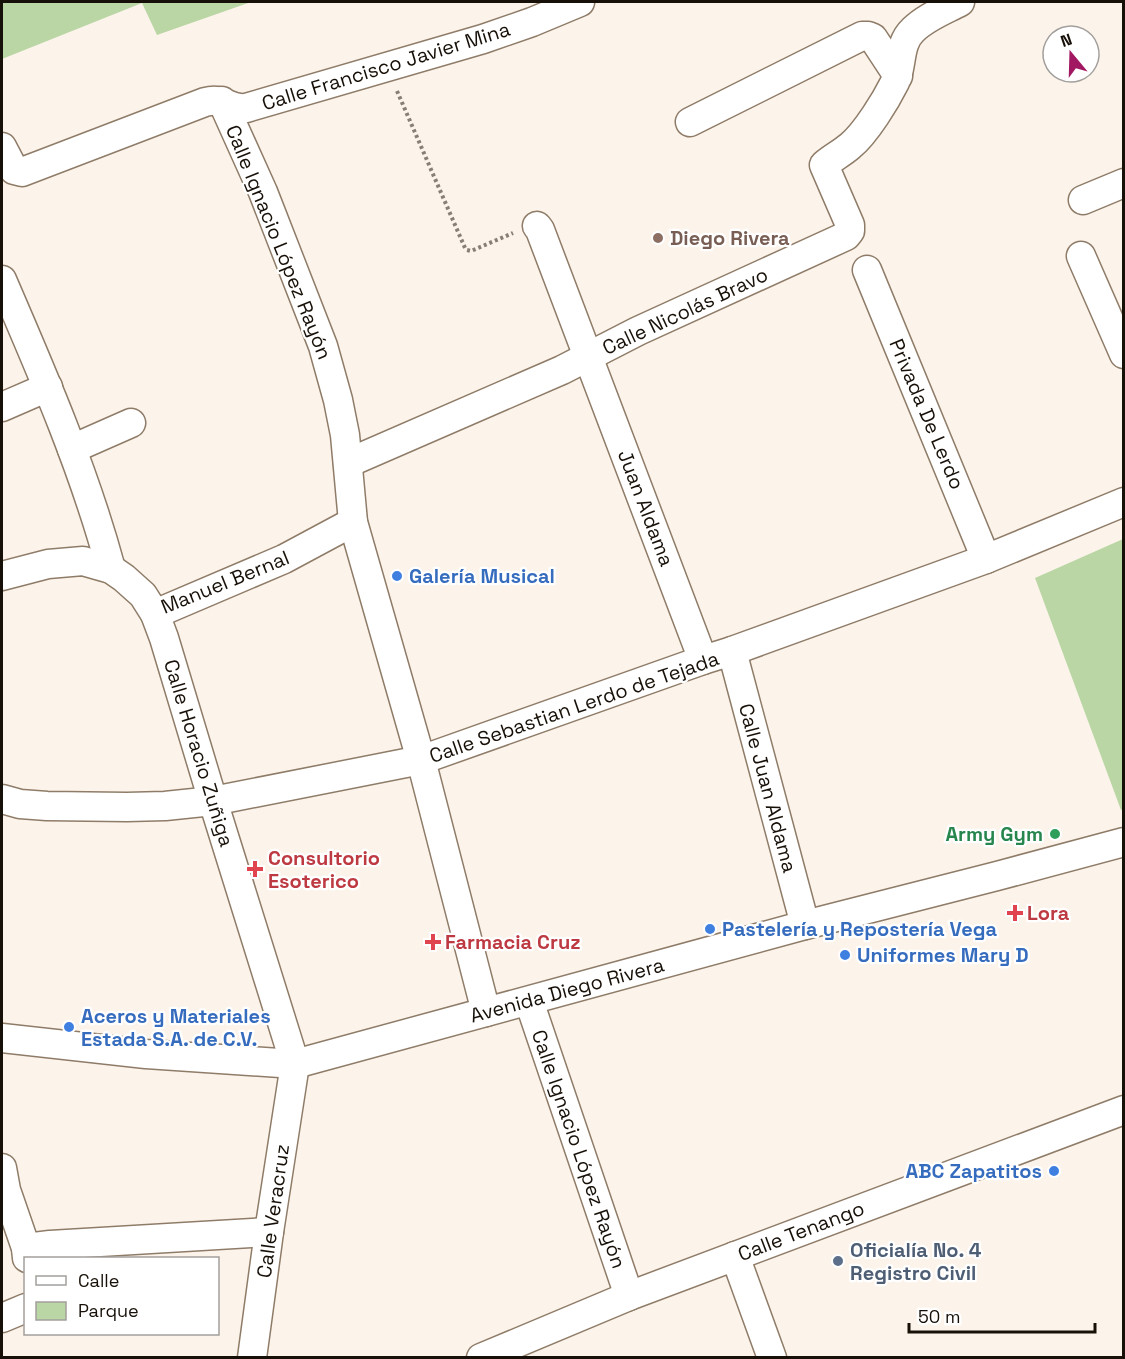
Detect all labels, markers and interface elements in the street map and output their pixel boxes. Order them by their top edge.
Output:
street label: Calle Francisco Javier Mina [259,16,513,116]
north arrow [1041,24,1101,84]
text: N [1058,29,1075,52]
street label: Calle Ignacio López Rayón [220,121,338,363]
place label: Diego Rivera [670,225,790,251]
marker: Diego Rivera [651,231,665,245]
street label: Calle Nicolás Bravo [598,261,772,361]
street label: Privada De Lerdo [884,335,970,493]
street label: Juan Aldama [612,446,680,570]
street label: Manuel Bernal [157,544,293,620]
place label: Galería Musical [409,563,555,589]
marker: Galería Musical [390,569,404,583]
street label: Calle Sebastian Lerdo de Tejada [426,645,722,769]
street label: Calle Horacio Zuñiga [158,656,240,850]
street label: Calle Juan Aldama [733,701,803,875]
place label: Army Gym [945,821,1043,847]
marker: Army Gym [1048,827,1062,841]
place label: Consultorio Esoterico [268,845,380,894]
marker: Consultorio Esoterico [246,860,264,878]
place label: Lora [1027,900,1070,926]
marker: Lora [1008,906,1022,920]
place label: Pastelería y Repostería Vega [722,916,998,942]
marker: Pastelería y Repostería Vega [703,922,717,936]
place label: Farmacia Cruz [445,929,581,955]
marker: Farmacia Cruz [426,935,440,949]
place label: Uniformes Mary D [857,942,1029,968]
marker: Uniformes Mary D [838,948,852,962]
street label: Avenida Diego Rivera [467,952,667,1028]
place label: Aceros y Materiales Estada S.A. de C.V. [81,1003,271,1052]
marker: Aceros y Materiales Estada S.A. de C.V. [62,1020,76,1034]
street label: Calle Ignacio López Rayón [526,1026,632,1272]
street label: Calle Veracruz [251,1142,295,1280]
place label: ABC Zapatitos [905,1158,1042,1184]
marker: ABC Zapatitos [1047,1164,1061,1178]
street label: Calle Tenango [734,1195,868,1267]
place label: Oficialía No. 4 Registro Civil [850,1237,982,1286]
marker: Oficialía No. 4 Registro Civil [831,1254,845,1268]
legend [24,1257,219,1335]
text: Calle [78,1269,119,1292]
scale bar [909,1296,1095,1334]
text: Parque [78,1299,139,1322]
text: 50 m [918,1305,960,1328]

